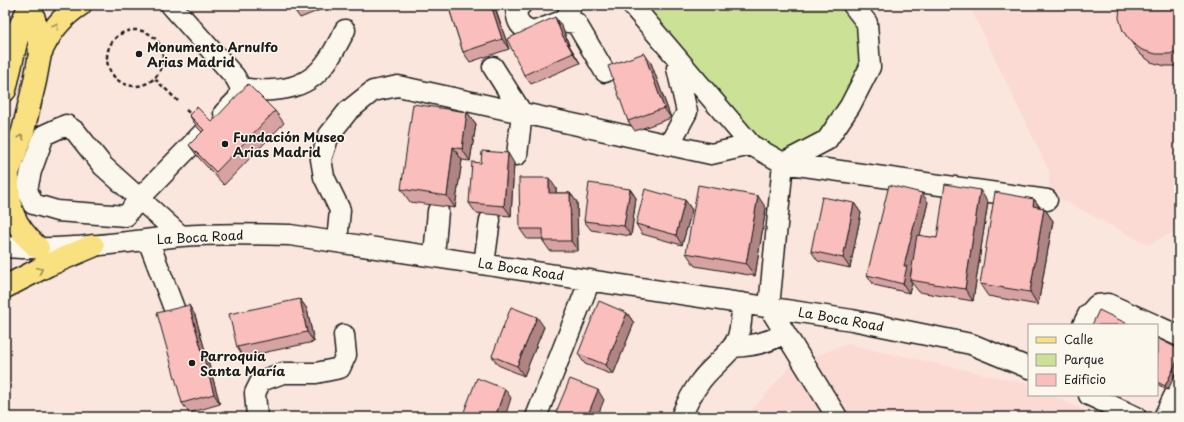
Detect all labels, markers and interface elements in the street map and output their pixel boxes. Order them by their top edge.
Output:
one-way arrow [51,24,58,31]
place label: Monumento Arnulfo Arias Madrid [147,37,278,71]
marker: Monumento Arnulfo Arias Madrid [134,49,144,59]
place label: Fundación Museo Arias Madrid [233,127,345,161]
one-way arrow [16,134,25,141]
marker: Fundación Museo Arias Madrid [220,139,230,149]
street label: La Boca Road [156,225,244,248]
street label: La Boca Road [477,252,565,285]
one-way arrow [35,267,43,275]
street label: La Boca Road [797,302,885,335]
legend [1028,324,1158,396]
text: Calle [1064,330,1094,348]
place label: Parroquia Santa María [200,346,285,380]
text: Parque [1064,350,1104,368]
marker: Parroquia Santa María [187,358,197,368]
text: Edificio [1064,370,1106,388]

